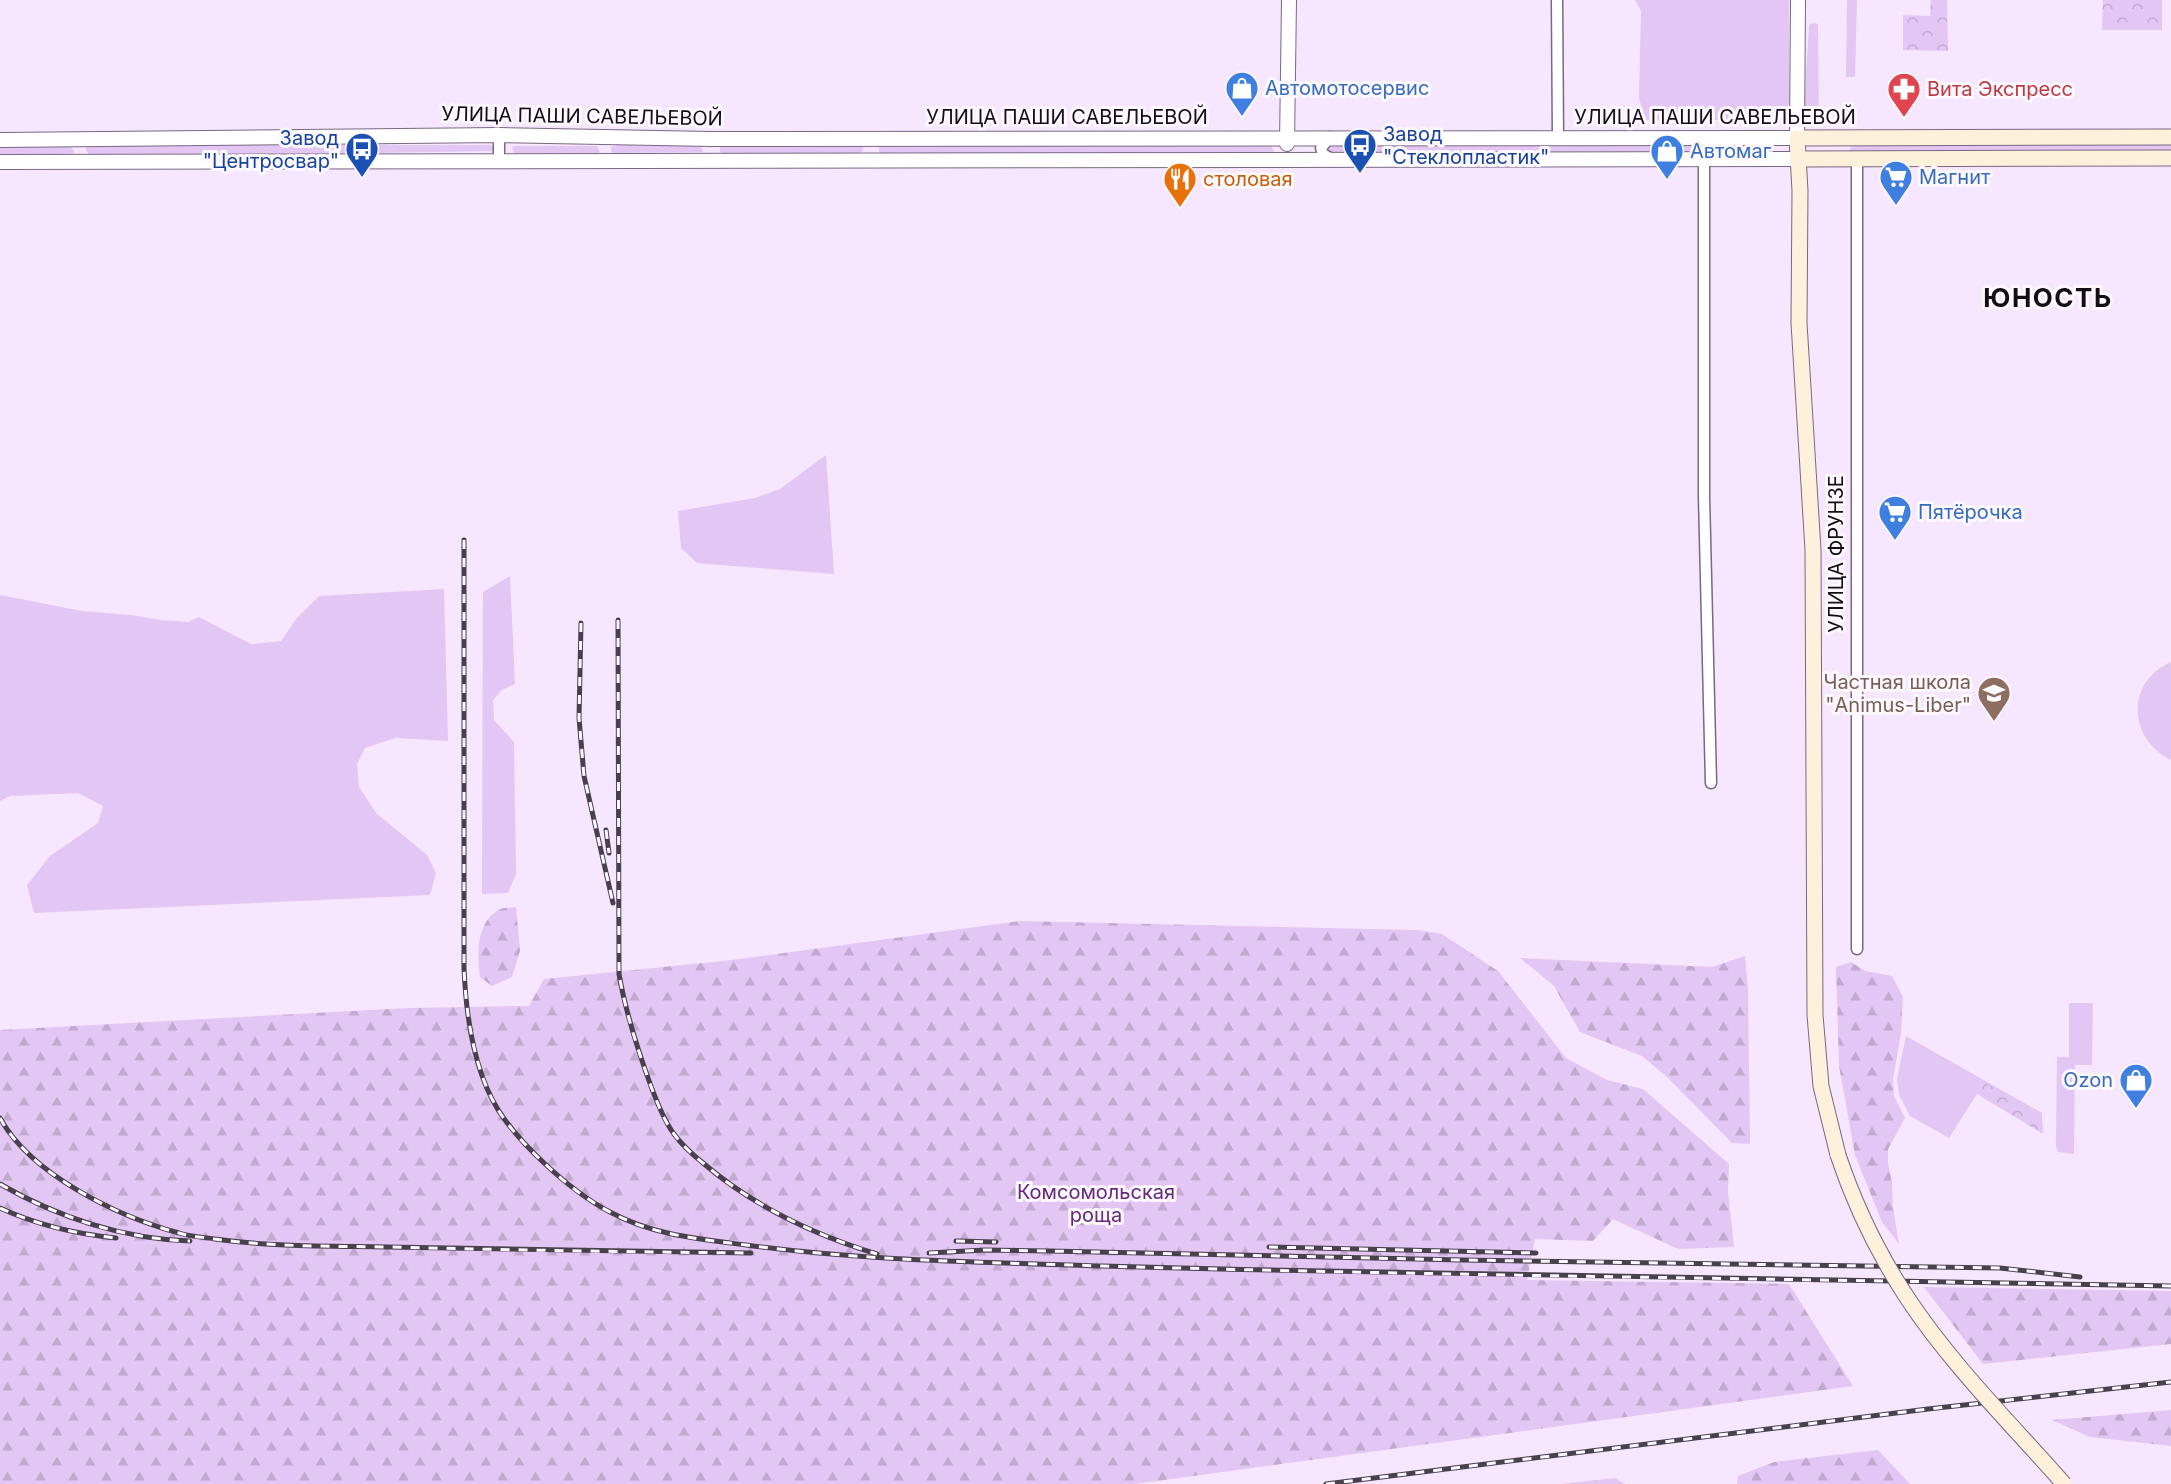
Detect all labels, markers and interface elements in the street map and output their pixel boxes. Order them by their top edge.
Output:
shop icon: Автомотосервис [1224,70,1260,117]
pharmacy icon: Вита Экспресс [1886,71,1922,118]
place label: Автомотосервис [1265,76,1429,100]
place label: Вита Экспресс [1927,77,2073,101]
street label: УЛИЦА ПАШИ САВЕЛЬЕВОЙ [441,101,723,130]
street label: УЛИЦА ПАШИ САВЕЛЬЕВОЙ [926,104,1208,129]
street label: УЛИЦА ПАШИ САВЕЛЬЕВОЙ [1574,104,1856,129]
place label: Завод "Стеклопластик" [1383,122,1549,169]
place label: Завод "Центросвар" [203,126,339,173]
bus stop icon: Завод "Стеклопластик" [1342,127,1378,174]
bus stop icon: Завод "Центросвар" [344,131,380,178]
shop icon: Автомаг [1649,133,1685,180]
place label: Автомаг [1690,139,1772,163]
supermarket icon: Магнит [1878,159,1914,206]
restaurant icon: столовая [1162,161,1198,208]
place label: Магнит [1919,165,1991,189]
place label: столовая [1203,167,1293,191]
district label: ЮНОСТЬ [1983,282,2113,313]
street label: УЛИЦА ФРУНЗЕ [1824,475,1848,633]
supermarket icon: Пятёрочка [1877,494,1913,541]
place label: Пятёрочка [1918,500,2023,524]
place label: Частная школа "Animus-Liber" [1823,670,1971,717]
school or university icon: Частная школа "Animus-Liber" [1976,675,2012,722]
shop icon: Ozon [2118,1062,2154,1109]
place label: Ozon [2063,1068,2113,1092]
park label: Комсомольская роща [1017,1180,1175,1227]

